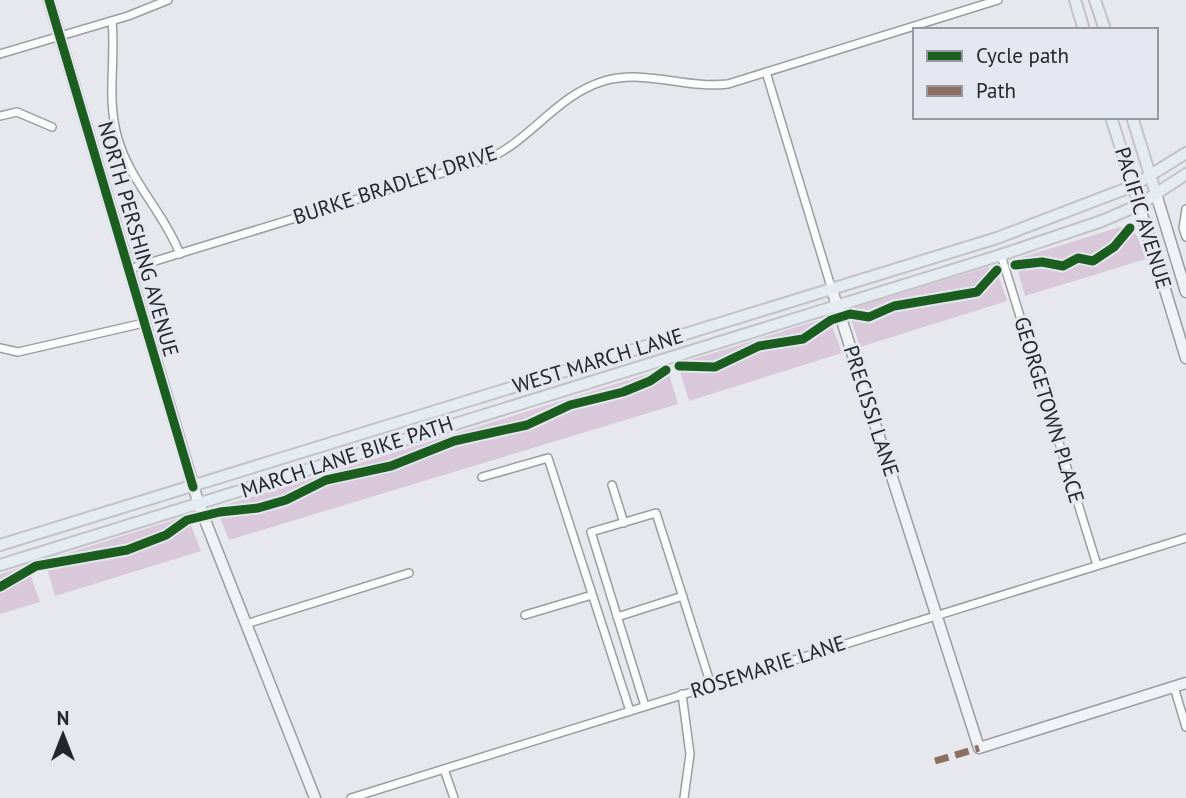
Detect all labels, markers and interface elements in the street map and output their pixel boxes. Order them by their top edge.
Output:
legend [913,28,1158,119]
text: Cycle path [976,42,1069,69]
text: Path [976,77,1016,104]
street label: NORTH PERSHING AVENUE [92,118,185,360]
street label: BURKE BRADLEY DRIVE [289,139,500,230]
street label: PACIFIC AVENUE [1109,144,1178,292]
street label: GEORGETOWN PLACE [1008,313,1091,506]
street label: WEST MARCH LANE [509,322,686,399]
street label: PRECISSI LANE [838,342,905,480]
street label: MARCH LANE BIKE PATH [237,409,456,504]
street label: ROSEMARIE LANE [687,629,849,704]
north arrow [28,700,98,770]
text: N [57,706,69,730]

